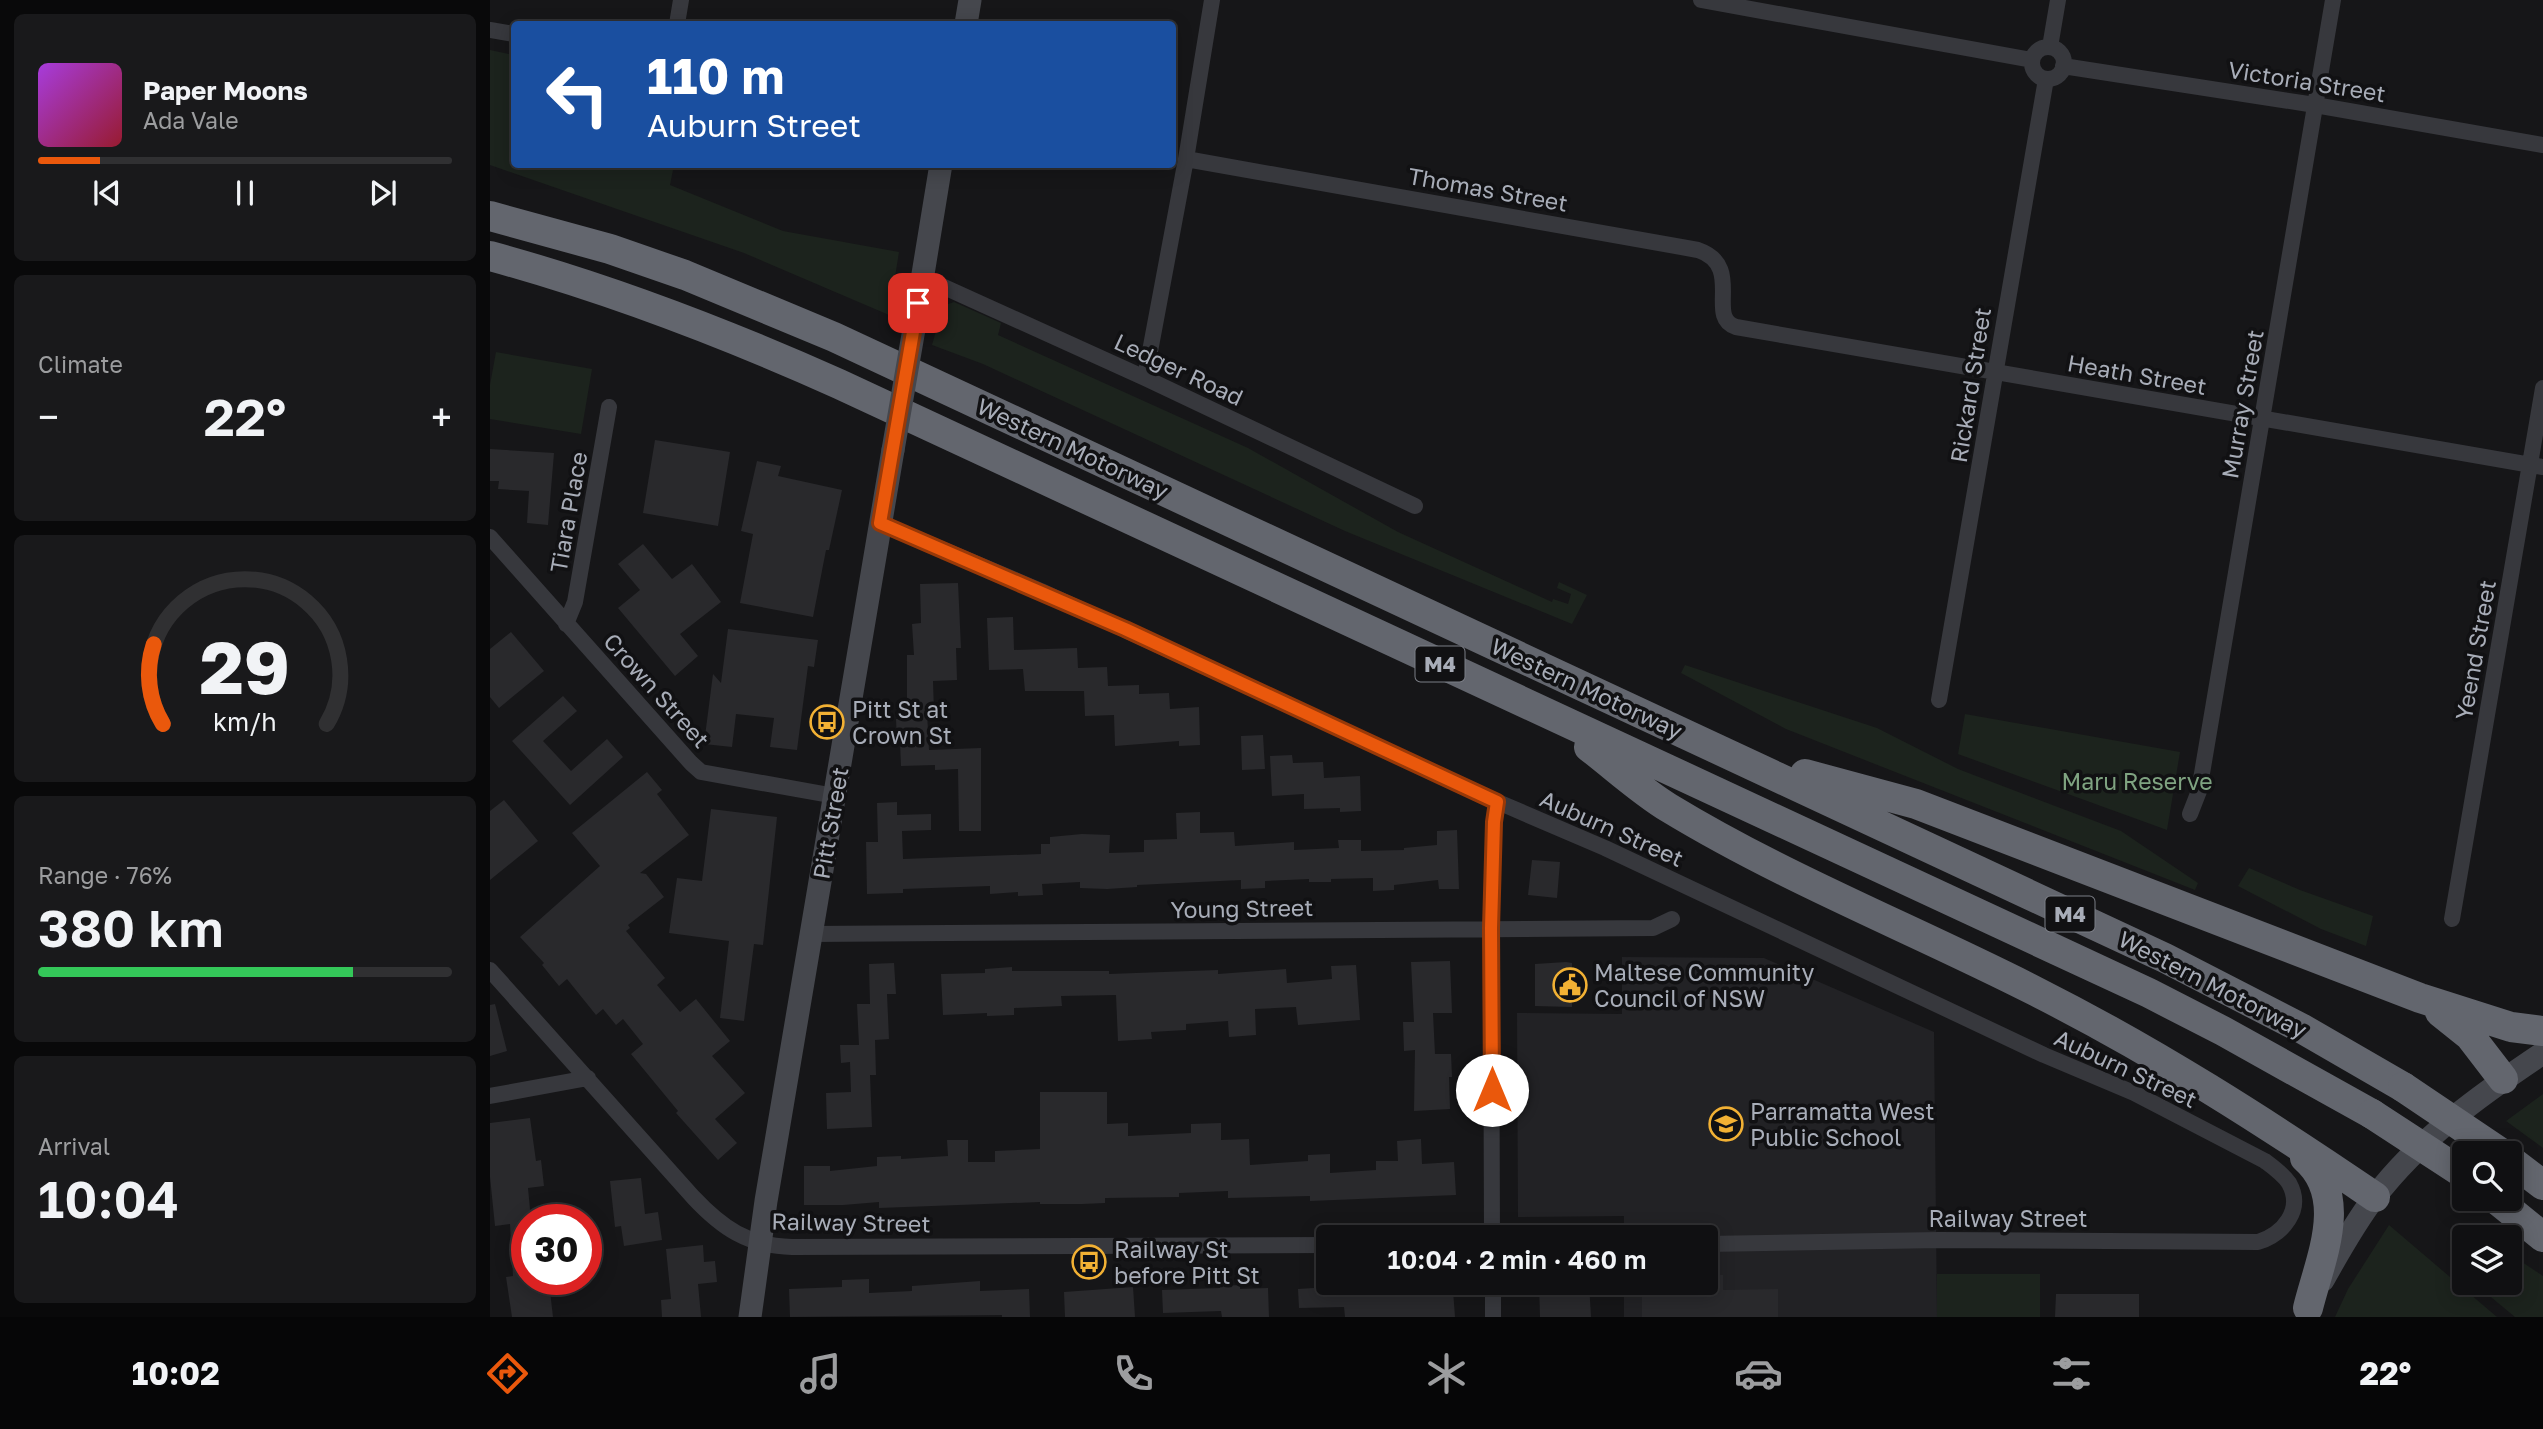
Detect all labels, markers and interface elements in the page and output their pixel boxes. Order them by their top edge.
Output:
text: 110 m [647,46,784,105]
icon: left [532,49,623,140]
street label: Victoria Street [2226,55,2388,107]
text: Paper Moons [143,75,308,106]
text: Ada Vale [143,106,239,134]
text: Auburn Street [647,106,861,144]
street label: Thomas Street [1406,161,1570,217]
icon: previous [88,174,126,212]
icon: pause [226,174,264,212]
icon: next [364,174,402,212]
pin [888,273,948,333]
icon: arrive [899,284,937,322]
street label: Rickard Street [1944,305,1996,465]
street label: Ledger Road [1110,327,1248,411]
street label: Murray Street [2215,327,2269,481]
street label: Heath Street [2065,348,2209,400]
text: Climate [38,350,123,378]
text: 22° [204,385,286,447]
street label: Western Motorway [973,391,1173,505]
text: − [38,394,59,439]
text: + [431,394,452,439]
street label: Tiara Place [544,449,592,575]
street label: Yeend Street [2449,578,2501,722]
text: 29 [200,624,290,711]
street label: Crown Street [598,627,716,753]
street label: Western Motorway [1487,631,1687,745]
road number: M4 [1416,646,1464,682]
place label: Pitt St at Crown St [852,695,952,749]
bus stop icon: Pitt St at Crown St [808,703,846,741]
text: km/h [213,706,277,737]
street label: Pitt Street [806,765,854,881]
park label: Maru Reserve [2061,767,2213,795]
street label: Auburn Street [1536,784,1688,872]
text: Range · 76% [38,861,172,889]
street label: Young Street [1170,893,1314,923]
text: 380 km [38,896,224,958]
road number: M4 [2046,897,2094,932]
street label: Western Motorway [2114,924,2312,1044]
place label: Maltese Community Council of NSW [1594,958,1815,1012]
public building icon: Maltese Community Council of NSW [1551,966,1589,1004]
street label: Auburn Street [2050,1023,2202,1113]
position arrow [1455,1053,1529,1127]
place label: Parramatta West Public School [1750,1097,1934,1151]
school or university icon: Parramatta West Public School [1707,1105,1745,1143]
text: Arrival [38,1132,110,1160]
map controls [2452,1141,2522,1295]
button: search [2452,1141,2522,1211]
text: 10:04 [38,1167,179,1229]
speed limit sign: 30 [511,1204,602,1295]
street label: Railway Street [1928,1204,2088,1232]
street label: Railway Street [771,1207,931,1237]
button: layers [2452,1225,2522,1295]
place label: Railway St before Pitt St [1114,1235,1260,1289]
bus stop icon: Railway St before Pitt St [1070,1243,1108,1281]
text: 10:04 · 2 min · 460 m [1388,1244,1646,1275]
icon: directions [483,1349,532,1398]
icon: music [796,1349,845,1398]
icon: phone [1109,1349,1158,1398]
icon: climate [1422,1349,1471,1398]
icon: car [1734,1349,1783,1398]
icon: filters [2047,1349,2096,1398]
text: 10:02 [132,1354,220,1392]
text: 22° [2360,1354,2411,1392]

